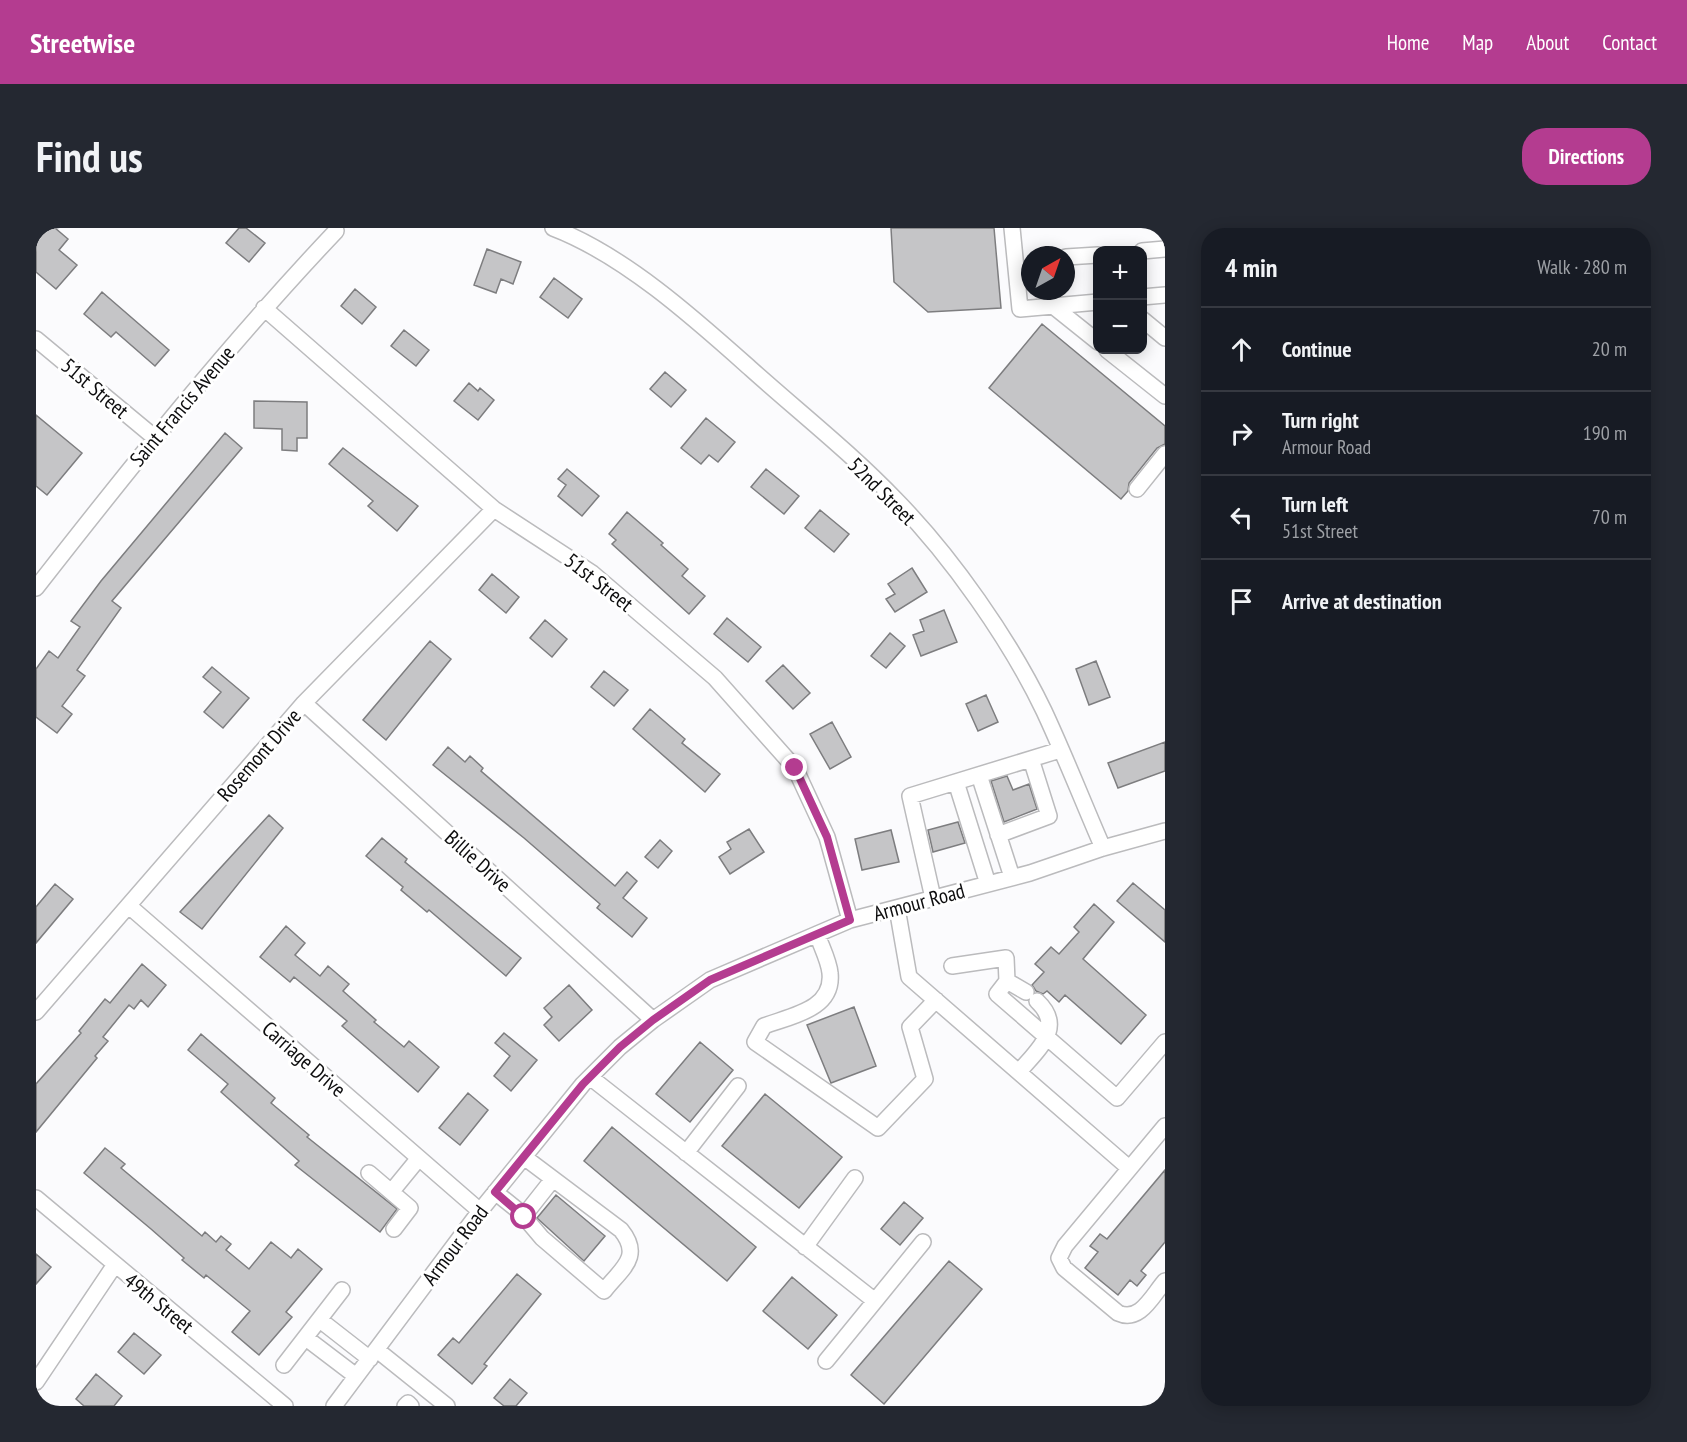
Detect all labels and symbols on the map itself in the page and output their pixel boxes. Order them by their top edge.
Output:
north arrow [1021,246,1075,300]
street label: Saint Francis Avenue [124,340,240,472]
street label: 51st Street [56,352,134,424]
street label: 52nd Street [842,451,922,531]
street label: 51st Street [559,547,639,617]
street label: Rosemont Drive [211,703,307,807]
route end [781,754,807,780]
street label: Billie Drive [439,824,517,898]
street label: Armour Road [870,877,968,927]
street label: Carriage Drive [256,1015,352,1103]
street label: Armour Road [416,1200,494,1290]
route start [510,1203,536,1229]
street label: 49th Street [119,1267,199,1339]

